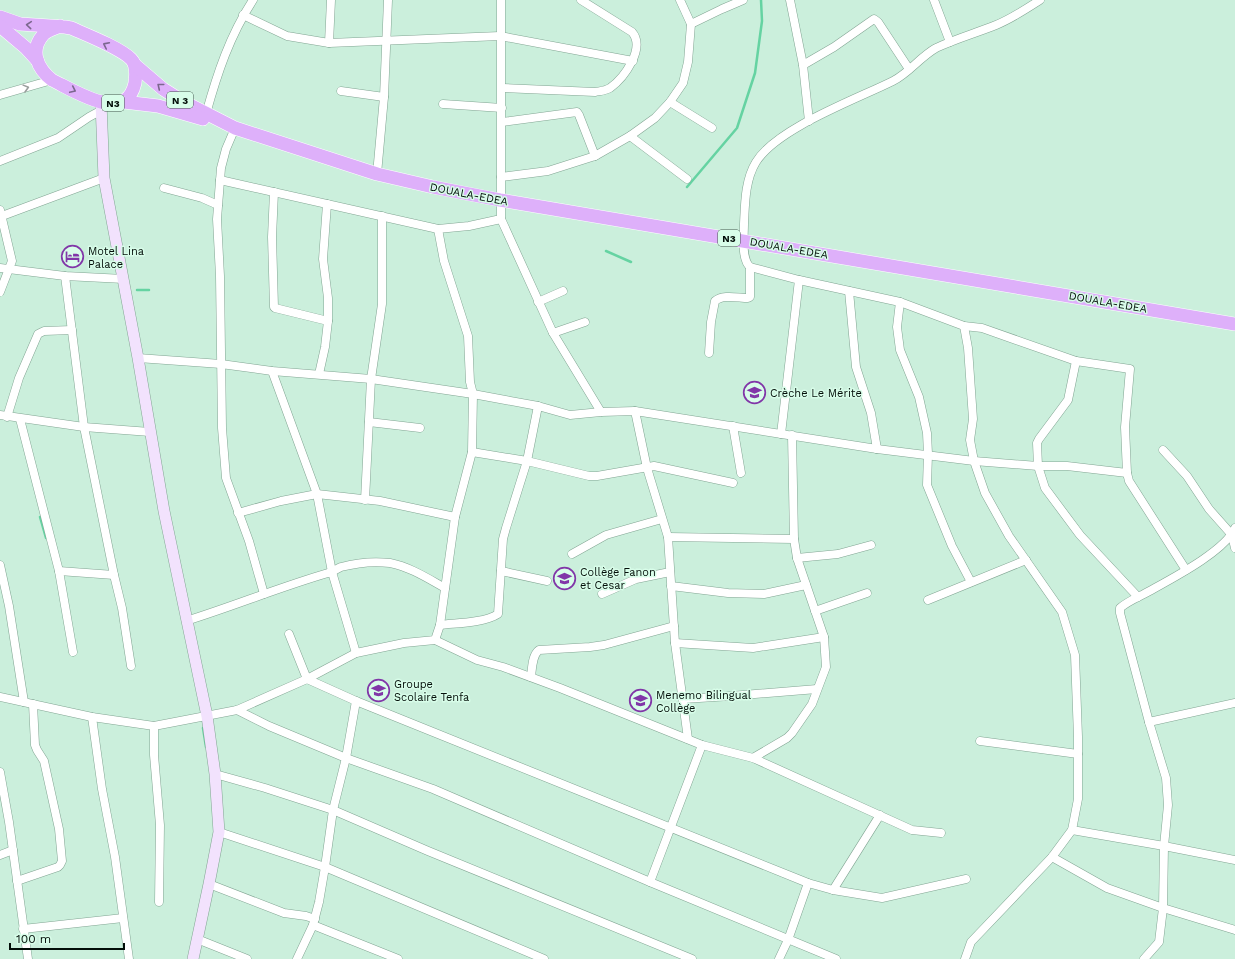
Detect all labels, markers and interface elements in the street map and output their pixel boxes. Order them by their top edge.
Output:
one-way arrow [26,21,32,30]
one-way arrow [103,42,110,50]
one-way arrow [22,84,29,93]
one-way arrow [157,84,165,91]
one-way arrow [69,85,76,93]
road number: N 3 [167,92,193,108]
road number: N3 [102,95,124,111]
street label: DOUALA-EDEA [429,181,509,208]
road number: N3 [718,230,740,246]
street label: DOUALA-EDEA [749,235,829,262]
hotel icon: Motel Lina Palace [60,244,86,270]
place label: Motel Lina Palace [88,245,144,271]
street label: DOUALA-EDEA [1068,289,1148,316]
school or university icon: Crèche Le Mérite [741,380,767,406]
place label: Crèche Le Mérite [770,387,862,400]
school or university icon: Collège Fanon et Cesar [552,565,578,591]
place label: Collège Fanon et Cesar [580,566,656,592]
school or university icon: Groupe Scolaire Tenfa [366,677,392,703]
place label: Groupe Scolaire Tenfa [394,678,469,704]
school or university icon: Menemo Bilingual Collège [627,688,653,714]
place label: Menemo Bilingual Collège [656,689,752,715]
scale bar [10,925,124,951]
text: 100 m [16,932,51,946]

